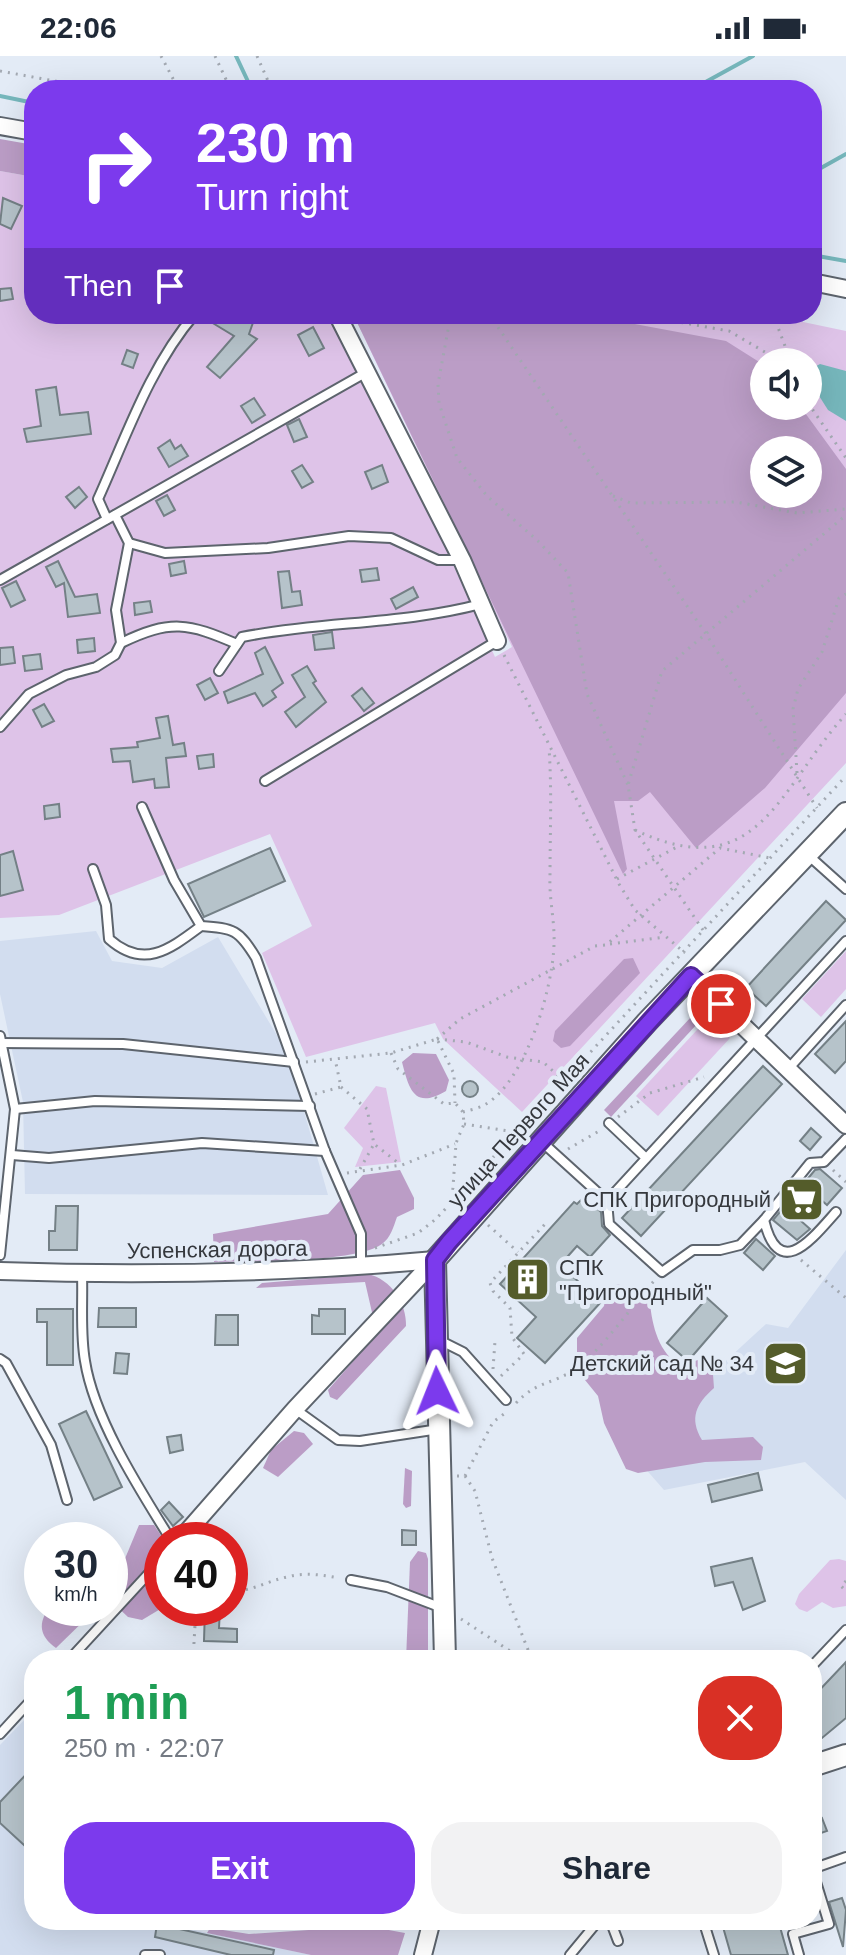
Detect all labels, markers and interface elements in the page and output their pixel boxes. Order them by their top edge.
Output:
text: 22:06 [40,11,117,44]
text: 230 m [196,111,355,174]
icon: right [64,112,168,216]
text: Turn right [196,177,349,218]
icon: arrive [148,264,192,308]
text: Then [64,269,132,302]
map controls [750,348,822,508]
button: sound [750,348,822,420]
button: layers [750,436,822,508]
pin [687,970,755,1038]
icon: arrive [699,982,743,1026]
street label: улица Первого Мая [442,1048,594,1213]
supermarket icon: СПК Пригородный [778,1175,826,1223]
place label: СПК Пригородный [583,1187,771,1212]
street label: Успенская дорога [127,1235,308,1264]
place label: СПК "Пригородный" [559,1255,712,1305]
building icon: СПК "Пригородный" [504,1256,552,1304]
school or university icon: Детский сад № 34 [761,1339,809,1387]
position arrow [395,1349,479,1433]
place label: Детский сад № 34 [570,1351,754,1376]
speed limit sign: 40 [144,1522,248,1626]
text: 30 [54,1542,98,1586]
text: km/h [54,1583,98,1605]
text: 1 min [64,1676,189,1729]
button: close [698,1676,782,1760]
text: 250 m · 22:07 [64,1733,224,1763]
button: Exit [64,1822,415,1914]
button: Share [431,1822,782,1914]

